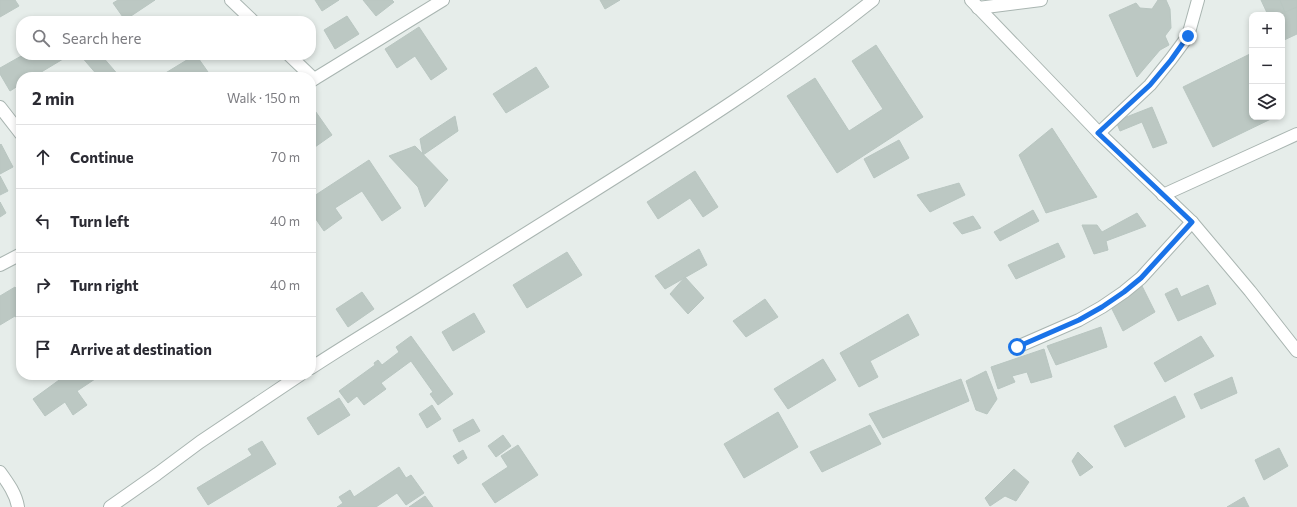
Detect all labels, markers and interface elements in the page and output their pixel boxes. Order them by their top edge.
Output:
map controls [1249,12,1285,120]
button: + [1249,12,1285,48]
search box [16,16,316,60]
icon: search [30,27,52,49]
route end [1179,27,1197,45]
text: Search here [62,29,141,47]
button: − [1249,48,1285,84]
button: layers [1249,84,1285,120]
text: 2 min [32,88,74,109]
text: Walk · 150 m [227,90,300,106]
icon: ahead [32,146,54,168]
text: Continue [70,148,134,166]
text: 70 m [271,149,300,165]
icon: left [32,210,54,232]
text: Turn left [70,212,129,230]
text: 40 m [270,213,300,229]
icon: right [32,274,54,296]
text: Turn right [70,276,139,294]
text: 40 m [270,277,300,293]
icon: arrive [32,338,54,360]
route start [1008,338,1026,356]
text: Arrive at destination [70,340,212,358]

